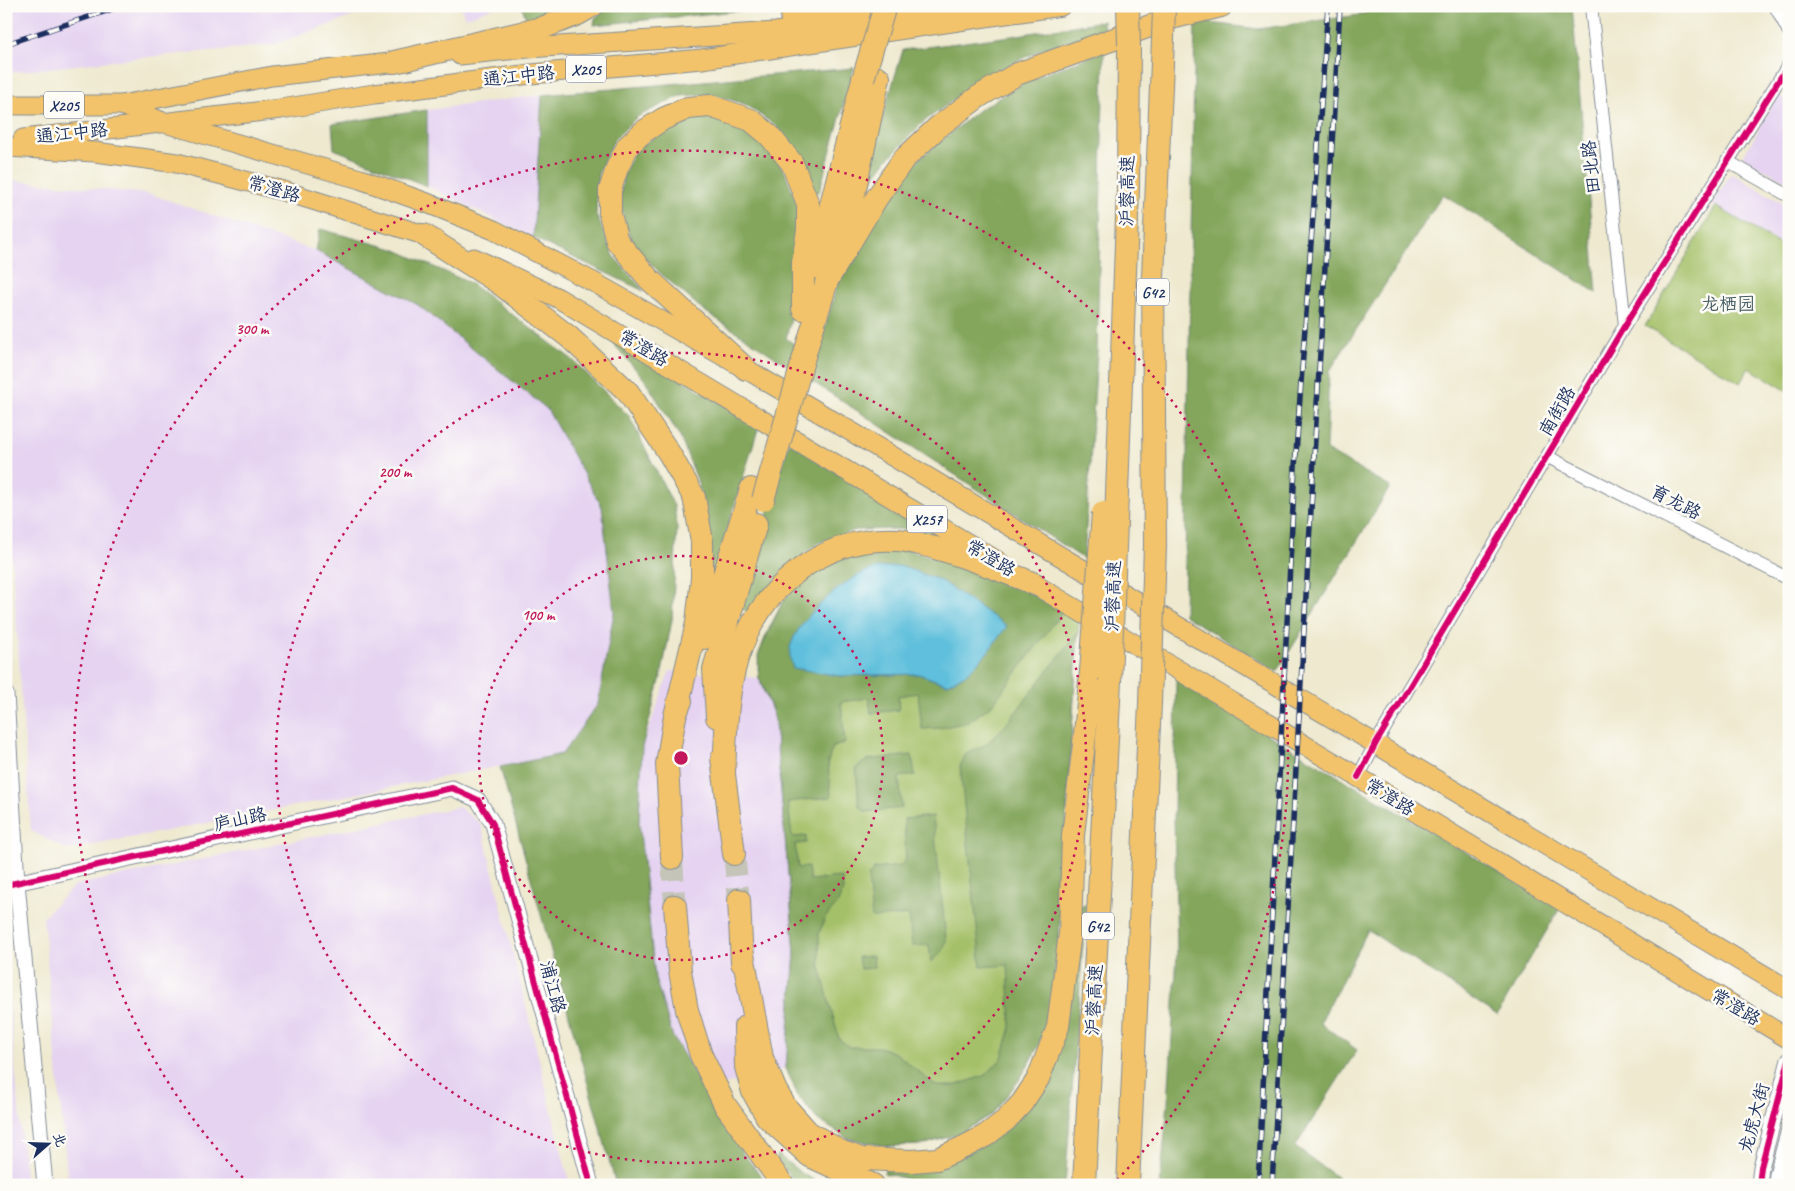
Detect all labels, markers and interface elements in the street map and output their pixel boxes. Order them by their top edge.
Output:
road number: X205 [566,56,606,82]
street label: 通江中路 [482,61,556,91]
road number: X205 [44,92,84,118]
street label: 通江中路 [35,118,109,148]
street label: 田北路 [1577,139,1605,195]
street label: 沪蓉高速 [1115,155,1139,227]
street label: 常澄路 [245,171,303,207]
road number: G42 [1137,278,1169,306]
park label: 龙栖园 [1701,293,1755,315]
text: 300 m [236,320,270,339]
street label: 常澄路 [615,325,673,371]
street label: 南街路 [1534,382,1580,440]
text: 200 m [379,463,413,482]
street label: 育龙路 [1647,480,1705,524]
road number: X257 [907,506,947,532]
street label: 常澄路 [962,535,1020,581]
street label: 沪蓉高速 [1101,560,1125,632]
text: 100 m [522,606,556,625]
centre of rings [672,749,690,767]
street label: 常澄路 [1361,773,1419,821]
street label: 庐山路 [211,803,269,835]
road number: G42 [1082,912,1114,939]
street label: 浦江路 [535,958,571,1016]
street label: 沪蓉高速 [1081,963,1107,1037]
street label: 常澄路 [1707,984,1765,1030]
street label: 龙虎大街 [1734,1080,1774,1156]
north arrow [22,1118,72,1168]
text: 北 [49,1130,70,1149]

